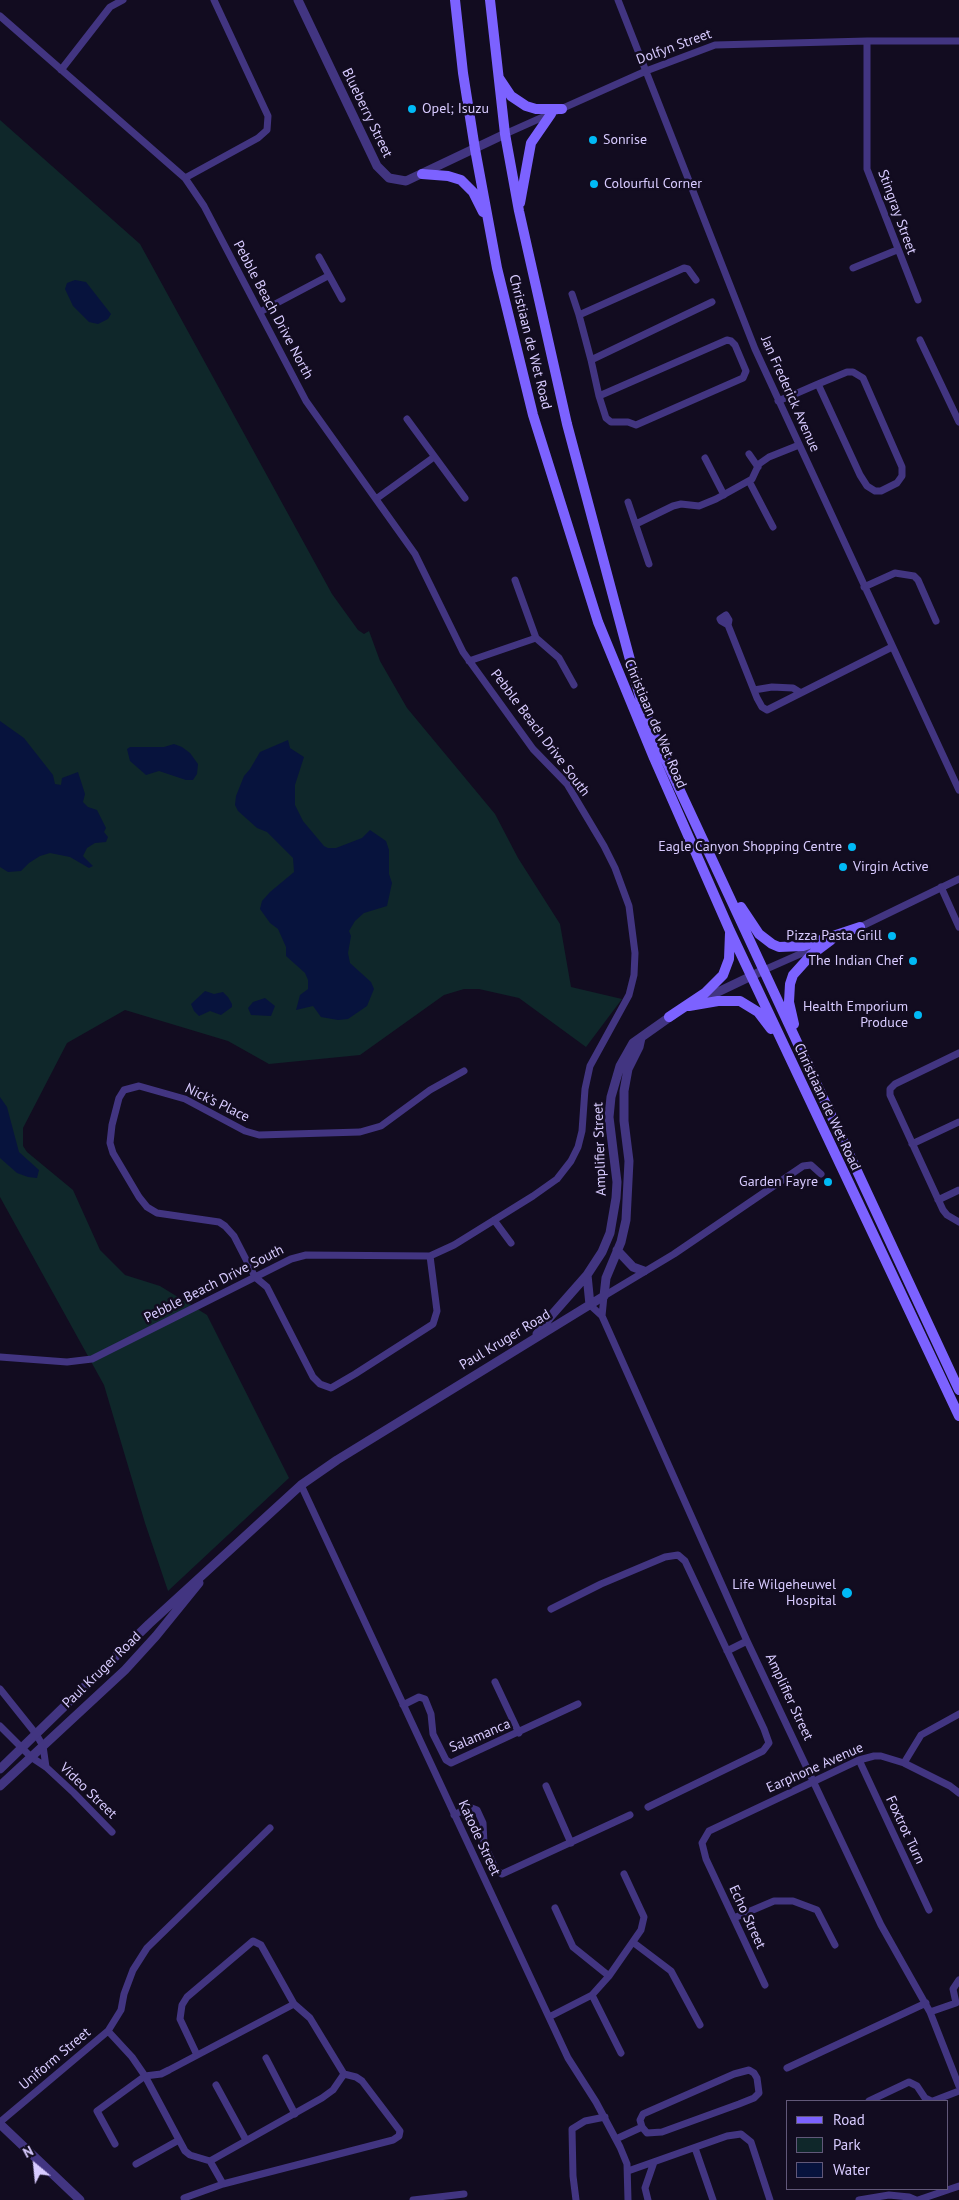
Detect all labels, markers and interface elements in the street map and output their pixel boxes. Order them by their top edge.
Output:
street label: Dolfyn Street [634,26,714,68]
street label: Blueberry Street [338,66,396,160]
place label: Opel; Isuzu [422,101,489,117]
marker: Opel; Isuzu [406,103,418,115]
place label: Sonrise [603,132,647,148]
marker: Sonrise [587,134,599,146]
street label: Stingray Street [874,167,920,257]
place label: Colourful Corner [604,176,702,192]
marker: Colourful Corner [588,178,600,190]
street label: Pebble Beach Drive North [229,238,317,382]
street label: Christiaan de Wet Road [505,273,555,411]
street label: Jan Frederick Avenue [757,333,823,455]
street label: Christiaan de Wet Road [620,657,690,791]
street label: Pebble Beach Drive South [487,666,593,800]
place label: Eagle Canyon Shopping Centre [658,839,842,855]
marker: Eagle Canyon Shopping Centre [846,841,858,853]
place label: Virgin Active [853,859,929,875]
marker: Virgin Active [837,861,849,873]
place label: Pizza Pasta Grill [786,928,882,944]
marker: Pizza Pasta Grill [886,930,898,942]
place label: The Indian Chef [808,953,903,969]
marker: The Indian Chef [907,955,919,967]
place label: Health Emporium Produce [803,999,908,1032]
marker: Health Emporium Produce [912,1009,924,1021]
street label: Christiaan de Wet Road [790,1041,864,1173]
street label: Nick’s Place [182,1080,252,1126]
street label: Amplifier Street [590,1102,610,1196]
place label: Garden Fayre [739,1174,818,1190]
marker: Garden Fayre [822,1176,834,1188]
street label: Pebble Beach Drive South [141,1241,287,1327]
street label: Paul Kruger Road [457,1306,553,1374]
place label: Life Wilgeheuwel Hospital [732,1577,836,1610]
marker: Life Wilgeheuwel Hospital [840,1586,854,1600]
street label: Paul Kruger Road [59,1628,145,1712]
street label: Amplifier Street [762,1651,816,1743]
street label: Salamanca [447,1716,513,1756]
street label: Earphone Avenue [764,1739,866,1797]
street label: Video Street [56,1760,120,1822]
street label: Foxtrot Turn [882,1793,928,1867]
street label: Katode Street [454,1798,504,1878]
street label: Echo Street [725,1882,769,1952]
street label: Uniform Street [16,2024,94,2094]
legend [786,2100,949,2190]
text: Road [833,2110,865,2129]
text: Park [833,2135,861,2154]
north arrow [10,2140,60,2190]
text: N [20,2142,36,2162]
text: Water [833,2160,870,2179]

